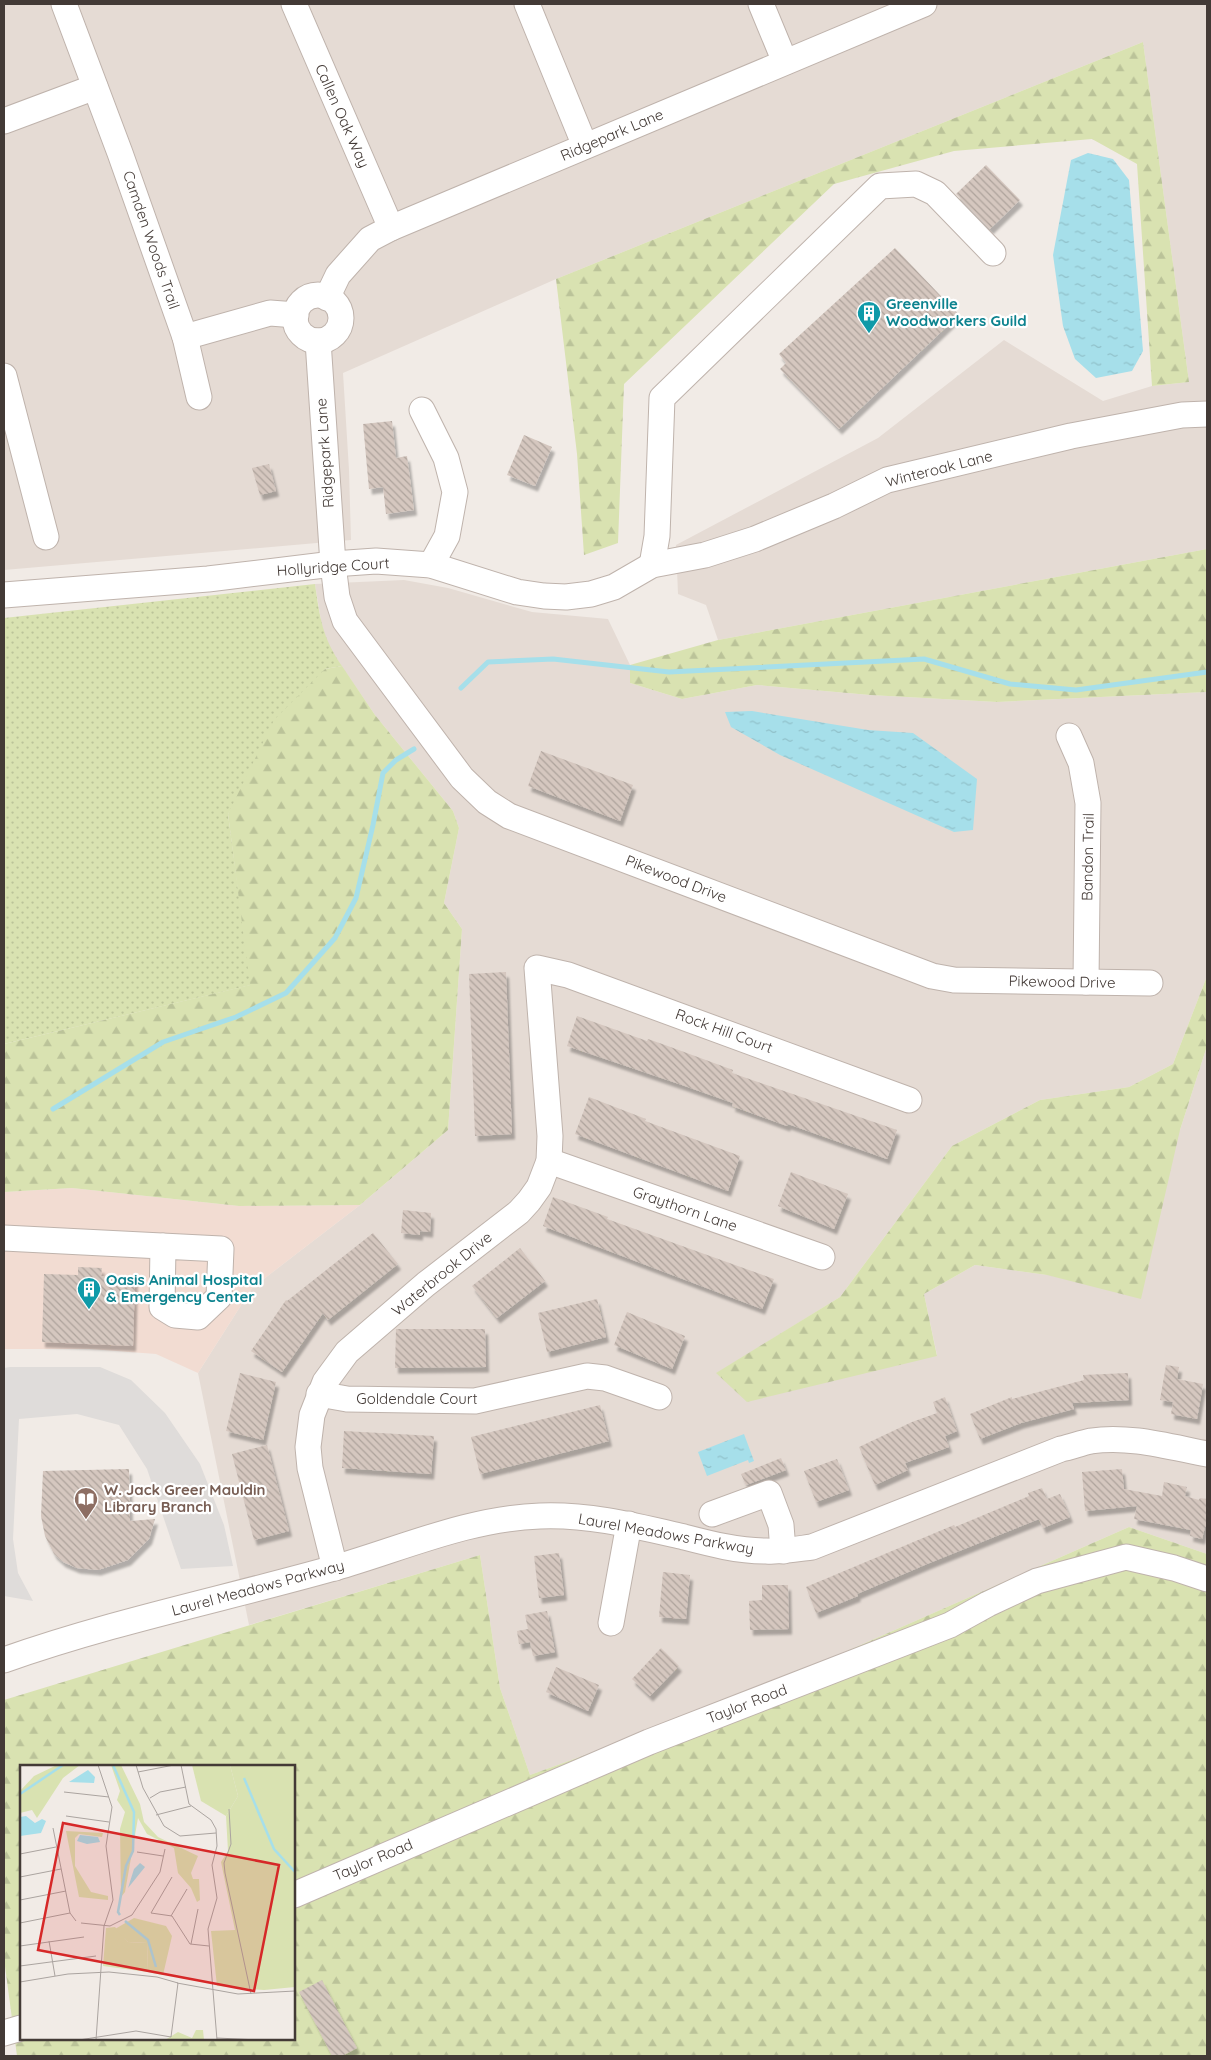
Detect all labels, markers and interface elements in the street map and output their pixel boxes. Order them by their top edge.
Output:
street label: Callen Oak Way [311,61,374,171]
street label: Ridgepark Lane [557,104,666,165]
street label: Camden Woods Trail [119,168,184,311]
place label: Greenville Woodworkers Guild [886,294,1027,330]
building icon: Greenville Woodworkers Guild [856,300,882,334]
street label: Ridgepark Lane [311,397,338,509]
street label: Winteroak Lane [883,446,994,491]
street label: Hollyridge Court [276,553,390,580]
street label: Bandon Trail [1077,813,1098,901]
street label: Pikewood Drive [623,850,730,907]
street label: Pikewood Drive [1008,971,1116,992]
street label: Rock Hill Court [673,1004,775,1057]
street label: Graythorn Lane [631,1182,740,1235]
street label: Waterbrook Drive [388,1227,496,1320]
place label: Oasis Animal Hospital & Emergency Center [106,1270,263,1306]
building icon: Oasis Animal Hospital & Emergency Center [76,1276,102,1310]
street label: Goldendale Court [356,1389,478,1408]
place label: W. Jack Greer Mauldin Library Branch [104,1480,266,1516]
library icon: W. Jack Greer Mauldin Library Branch [73,1486,99,1520]
street label: Laurel Meadows Parkway [577,1509,755,1558]
street label: Laurel Meadows Parkway [169,1555,346,1620]
street label: Taylor Road [704,1680,790,1728]
inset map [20,1765,295,2040]
street label: Taylor Road [330,1834,415,1885]

